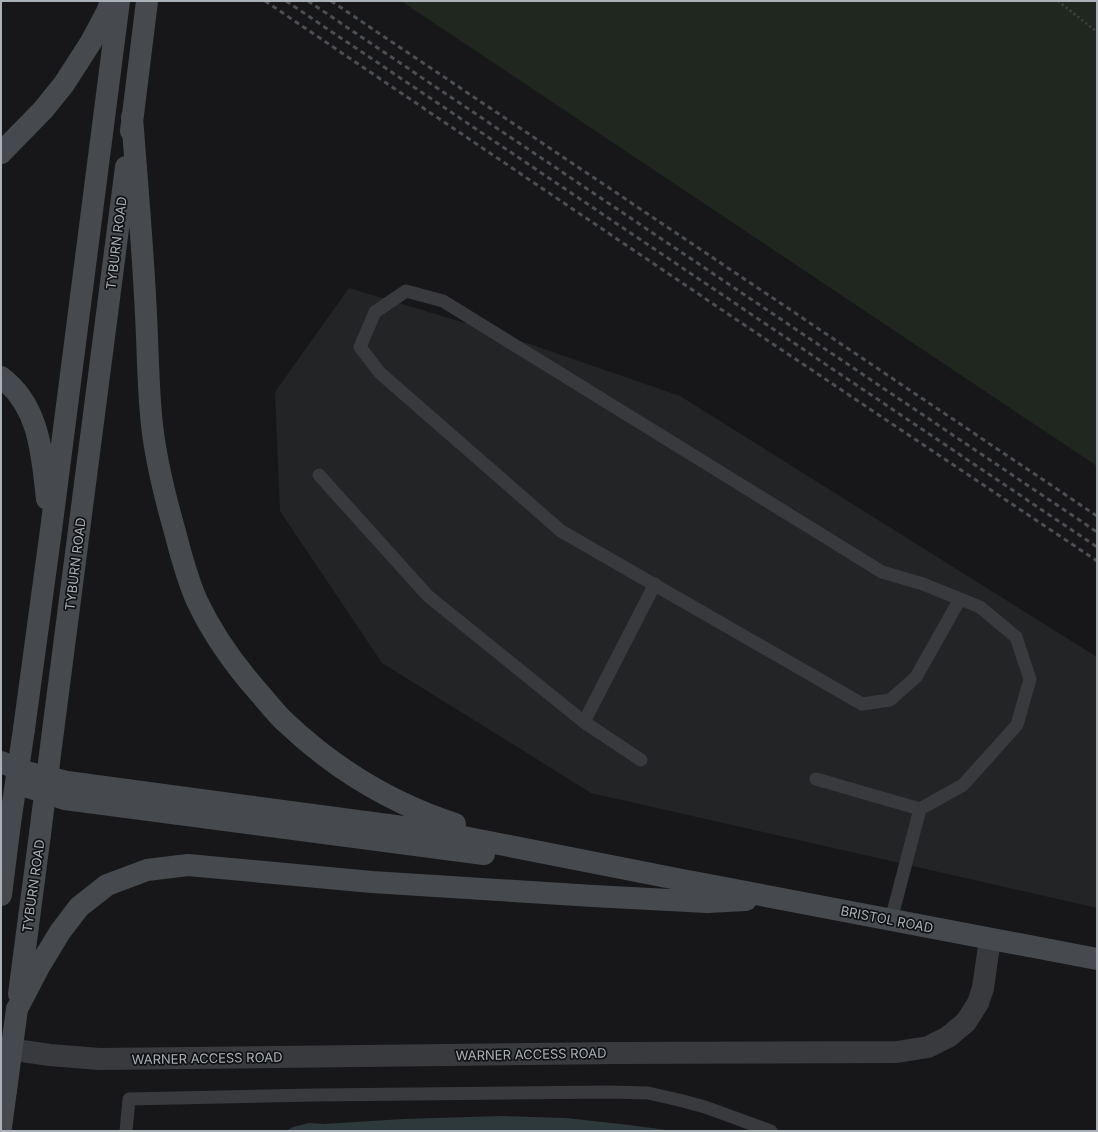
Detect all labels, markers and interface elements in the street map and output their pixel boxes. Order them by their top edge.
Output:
street label: TYBURN ROAD [102,196,130,290]
street label: TYBURN ROAD [61,517,89,611]
street label: TYBURN ROAD [19,838,47,934]
street label: BRISTOL ROAD [839,902,935,936]
street label: WARNER ACCESS ROAD [455,1045,607,1063]
street label: WARNER ACCESS ROAD [131,1049,283,1067]

